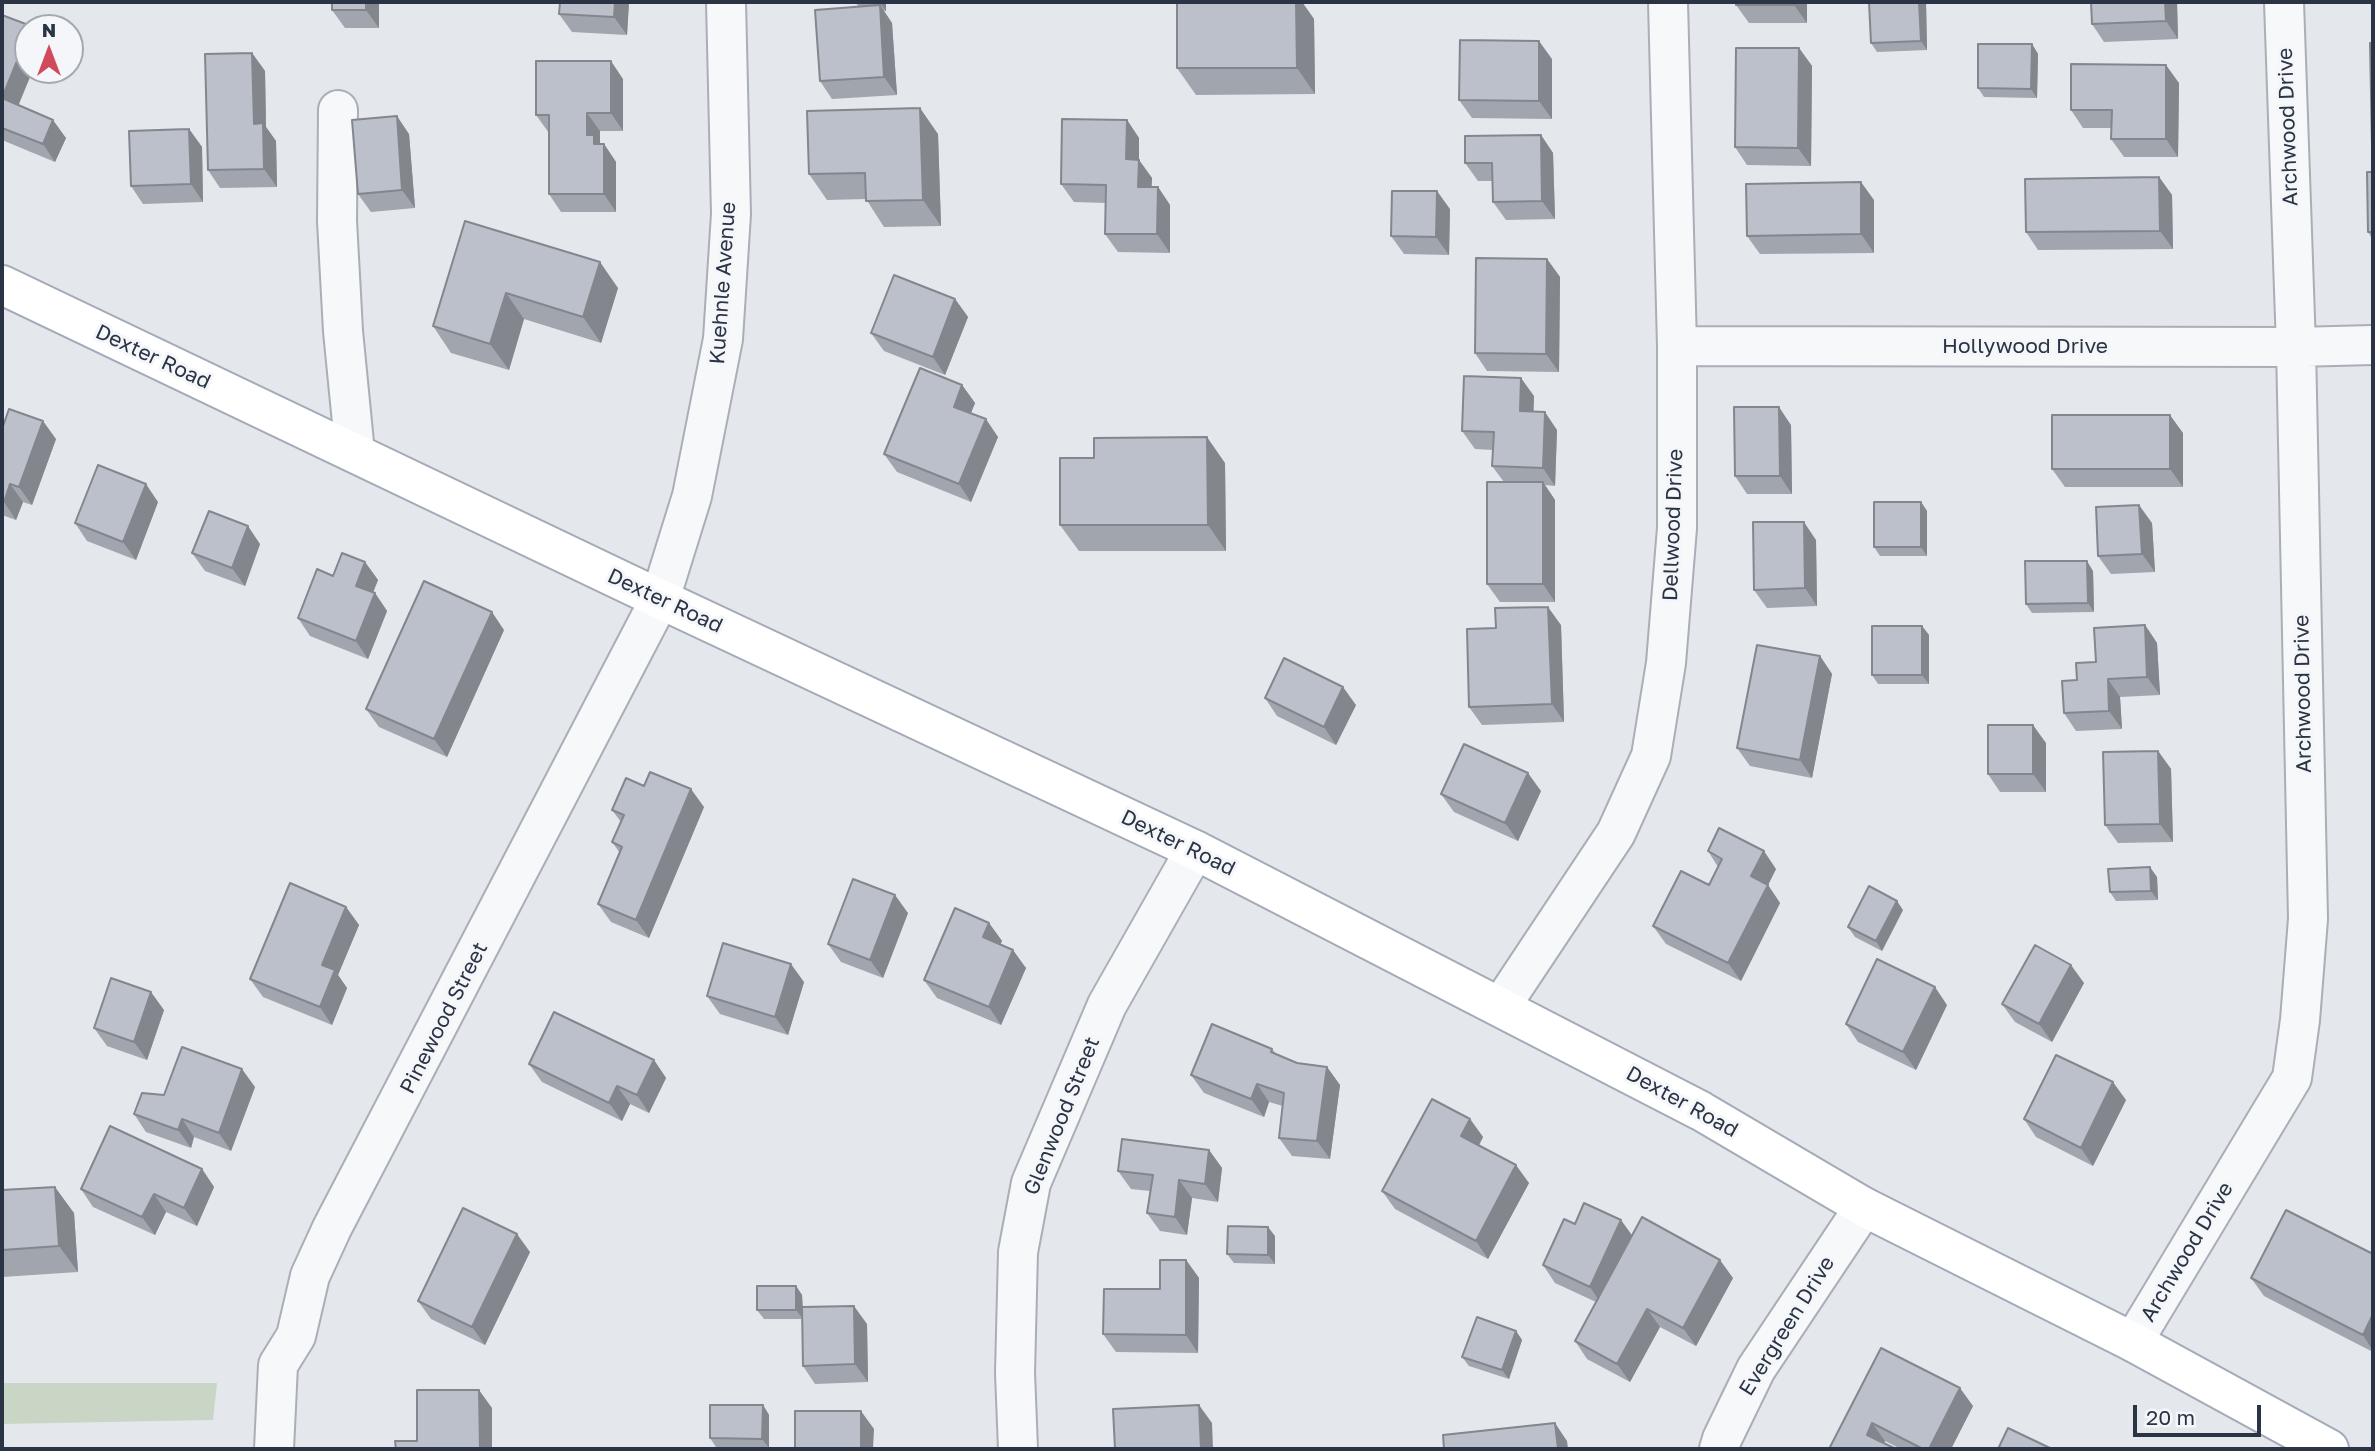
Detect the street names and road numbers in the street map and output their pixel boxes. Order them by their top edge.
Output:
street label: Archwood Drive [2273,47,2303,207]
street label: Kuehnle Avenue [705,201,741,365]
street label: Dexter Road [92,319,214,395]
street label: Hollywood Drive [1942,333,2108,359]
street label: Dellwood Drive [1658,448,1688,602]
street label: Dexter Road [604,563,726,639]
street label: Archwood Drive [2289,615,2317,773]
street label: Dexter Road [1117,805,1239,881]
street label: Pinewood Street [395,938,493,1098]
street label: Glenwood Street [1019,1033,1105,1199]
street label: Dexter Road [1622,1061,1742,1143]
street label: Archwood Drive [2135,1178,2239,1326]
street label: Evergreen Drive [1734,1252,1840,1400]

